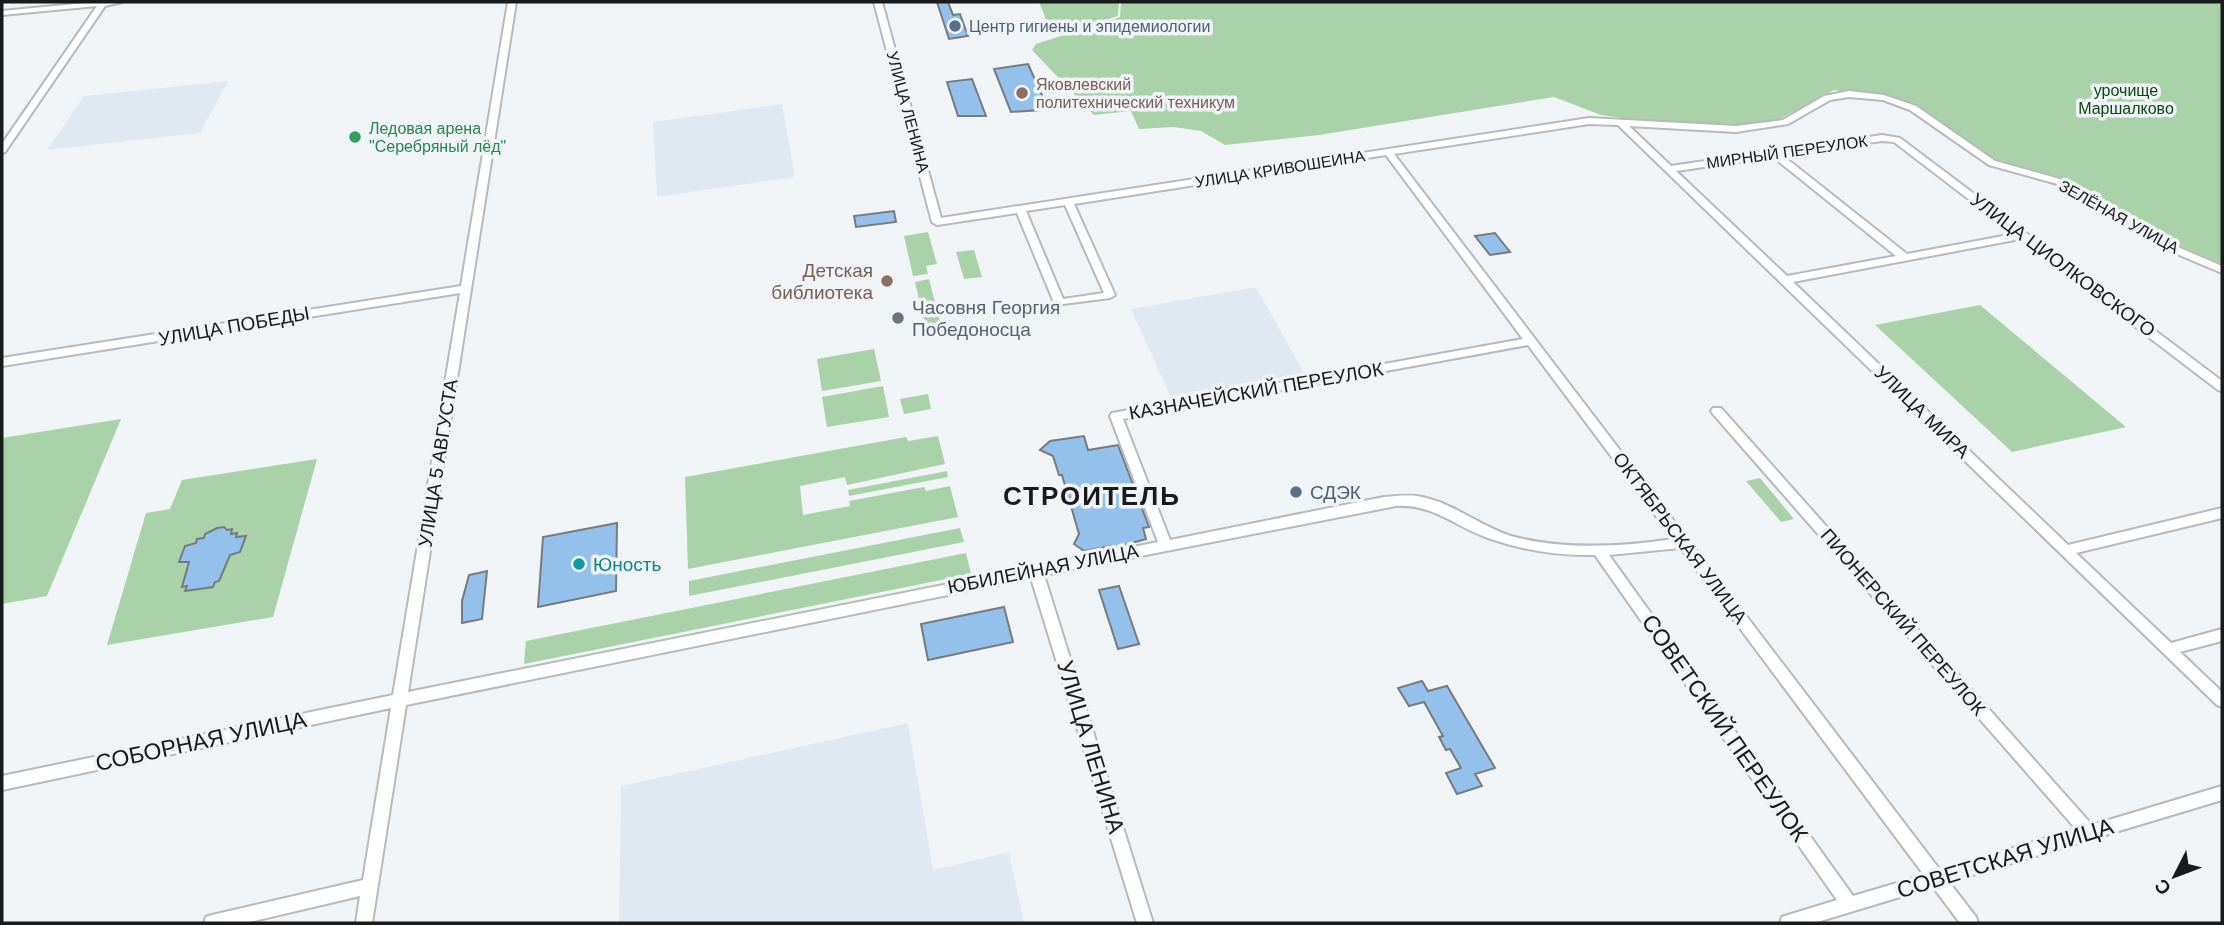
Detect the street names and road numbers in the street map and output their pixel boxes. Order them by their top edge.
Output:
street label: УЛИЦА ЛЕНИНА [884,49,932,175]
street label: МИРНЫЙ ПЕРЕУЛОК [1705,131,1869,172]
street label: УЛИЦА КРИВОШЕИНА [1194,147,1366,191]
street label: ЗЕЛЁНАЯ УЛИЦА [2056,177,2182,257]
street label: УЛИЦА ЦИОЛКОВСКОГО [1967,189,2159,341]
street label: УЛИЦА ПОБЕДЫ [157,302,311,350]
street label: КАЗНАЧЕЙСКИЙ ПЕРЕУЛОК [1127,358,1385,424]
street label: УЛИЦА МИРА [1870,362,1974,463]
street label: УЛИЦА 5 АВГУСТА [414,377,462,549]
street label: ОКТЯБРЬСКАЯ УЛИЦА [1609,448,1751,628]
street label: ПИОНЕРСКИЙ ПЕРЕУЛОК [1816,525,1990,719]
street label: ЮБИЛЕЙНАЯ УЛИЦА [946,540,1140,598]
street label: СОВЕТСКИЙ ПЕРЕУЛОК [1637,609,1815,847]
street label: УЛИЦА ЛЕНИНА [1052,657,1130,837]
street label: СОБОРНАЯ УЛИЦА [93,706,309,776]
street label: СОВЕТСКАЯ УЛИЦА [1894,812,2117,903]

